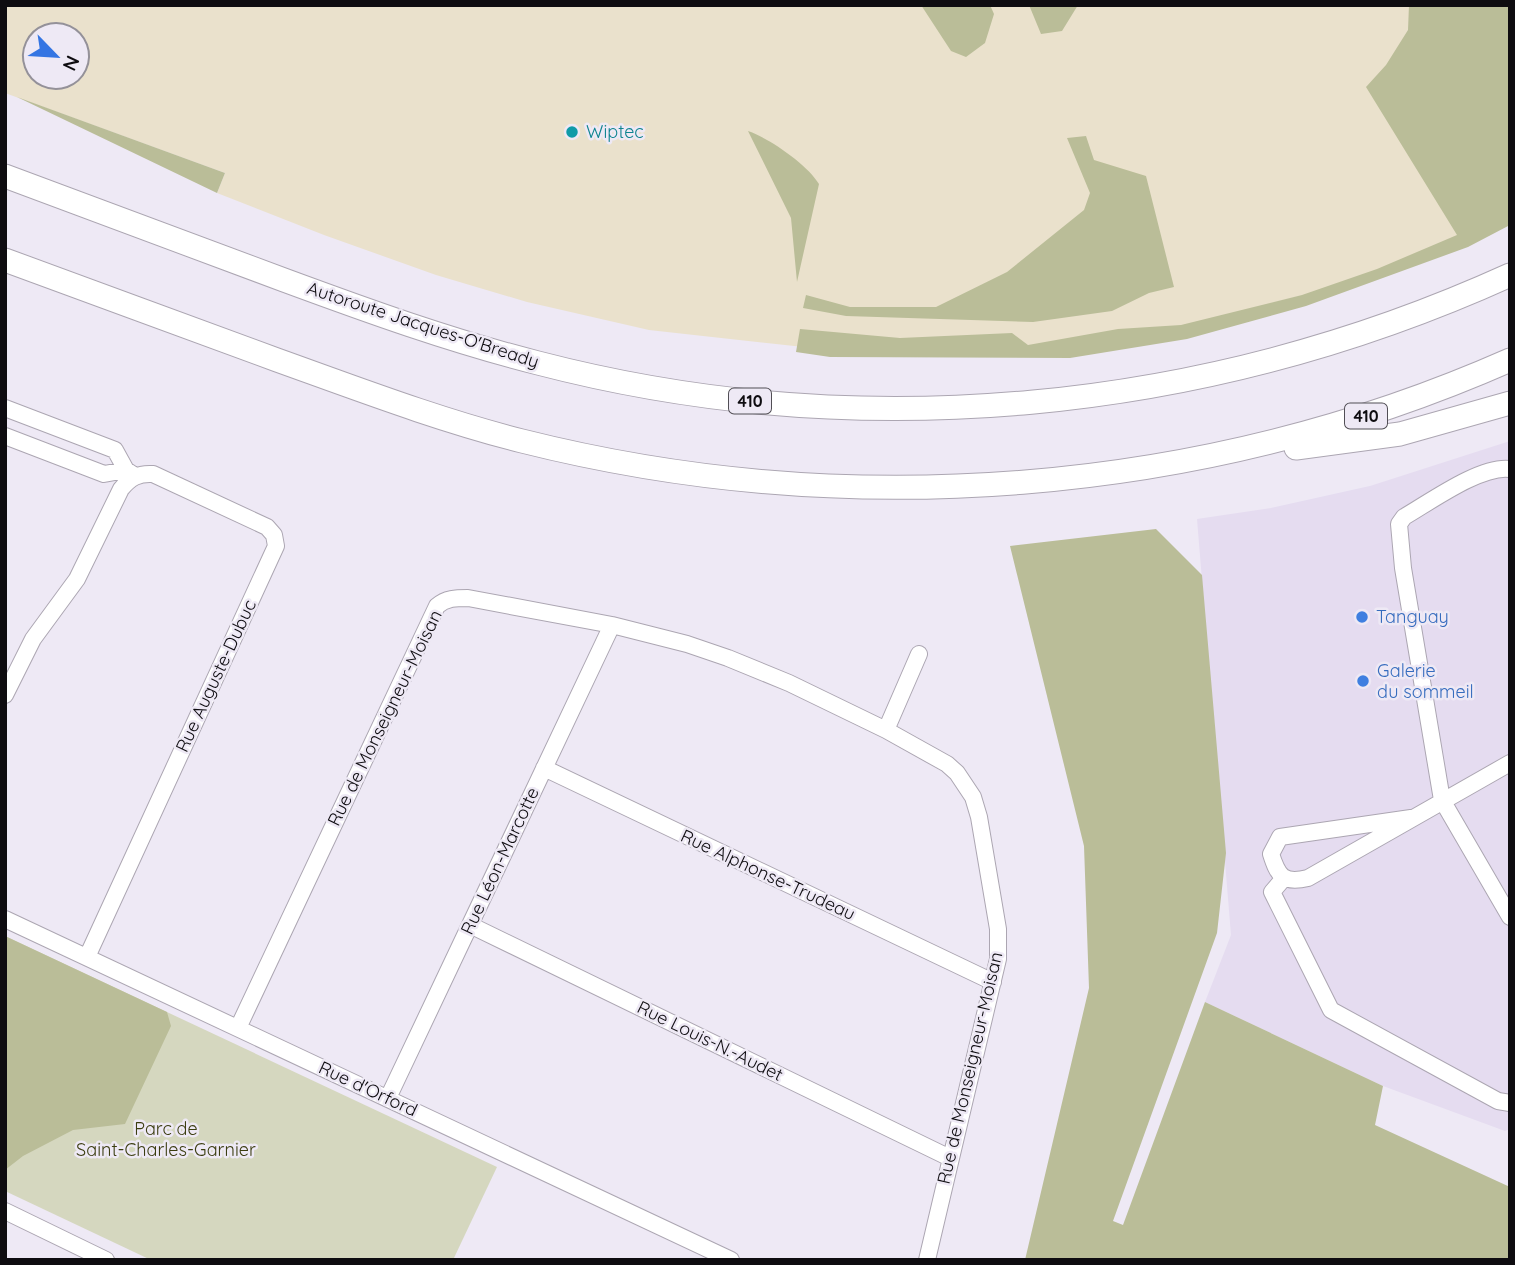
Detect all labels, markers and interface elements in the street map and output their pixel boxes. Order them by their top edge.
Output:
north arrow [21,21,91,91]
text: N [58,52,85,75]
place label: Wiptec [586,120,644,143]
marker: Wiptec [564,124,580,140]
street label: Autoroute Jacques-O'Bready [304,276,542,373]
road number: 410 [729,388,771,414]
road number: 410 [1345,404,1387,428]
street label: Rue Auguste-Dubuc [170,596,261,756]
place label: Tanguay [1376,605,1449,628]
street label: Rue de Monseigneur-Moisan [322,606,447,829]
marker: Tanguay [1354,609,1370,625]
place label: Galerie du sommeil [1377,659,1474,703]
marker: Galerie du sommeil [1355,673,1371,689]
street label: Rue Léon-Marcotte [455,783,544,938]
street label: Rue Alphonse-Trudeau [677,824,859,925]
street label: Rue de Monseigneur-Moisan [932,950,1007,1186]
street label: Rue Louis-N.-Audet [634,995,787,1086]
street label: Rue d'Orford [315,1056,421,1121]
park label: Parc de Saint-Charles-Garnier [76,1117,256,1161]

